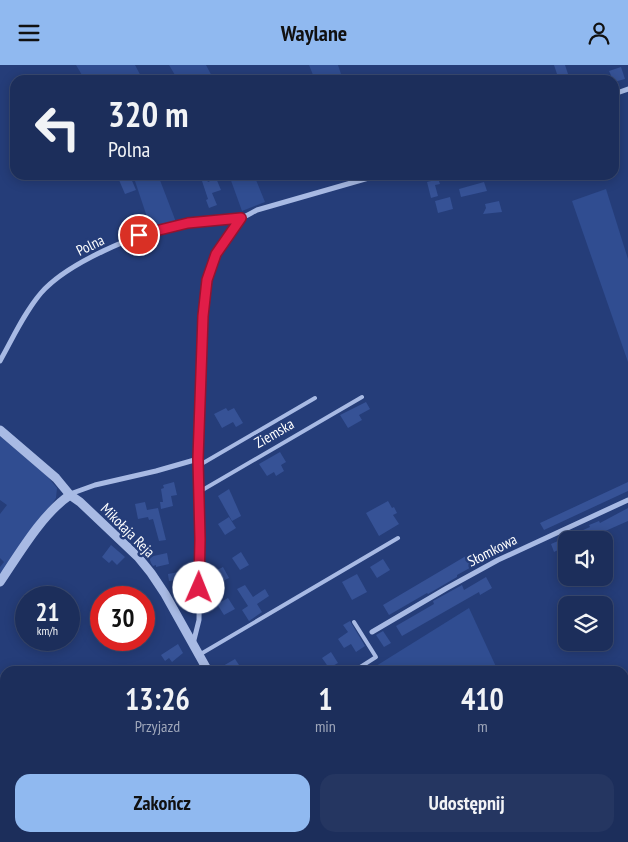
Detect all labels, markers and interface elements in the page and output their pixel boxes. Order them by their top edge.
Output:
icon: menu [15,19,43,47]
text: Waylane [281,19,347,47]
icon: person [585,19,613,47]
text: 320 m [108,91,189,137]
icon: left [25,95,90,160]
text: Polna [108,135,150,163]
pin [118,214,160,256]
icon: arrive [125,221,153,249]
street label: Polna [73,230,107,260]
street label: Ziemska [251,414,297,452]
street label: Mikołaja Reja [97,499,159,561]
street label: Słomkowa [464,529,520,571]
map controls [558,531,613,651]
button: sound [558,531,613,586]
position arrow [172,561,224,613]
speed limit sign: 30 [90,586,155,651]
text: 21 [36,596,59,628]
button: layers [558,596,613,651]
text: km/h [37,623,58,638]
text: 13:26 [125,679,190,718]
text: 1 [318,679,333,718]
text: 410 [461,679,504,718]
text: Przyjazd [135,716,180,736]
text: min [315,716,336,736]
text: m [477,716,488,736]
button: Zakończ [15,774,310,832]
button: Udostępnij [320,774,614,832]

